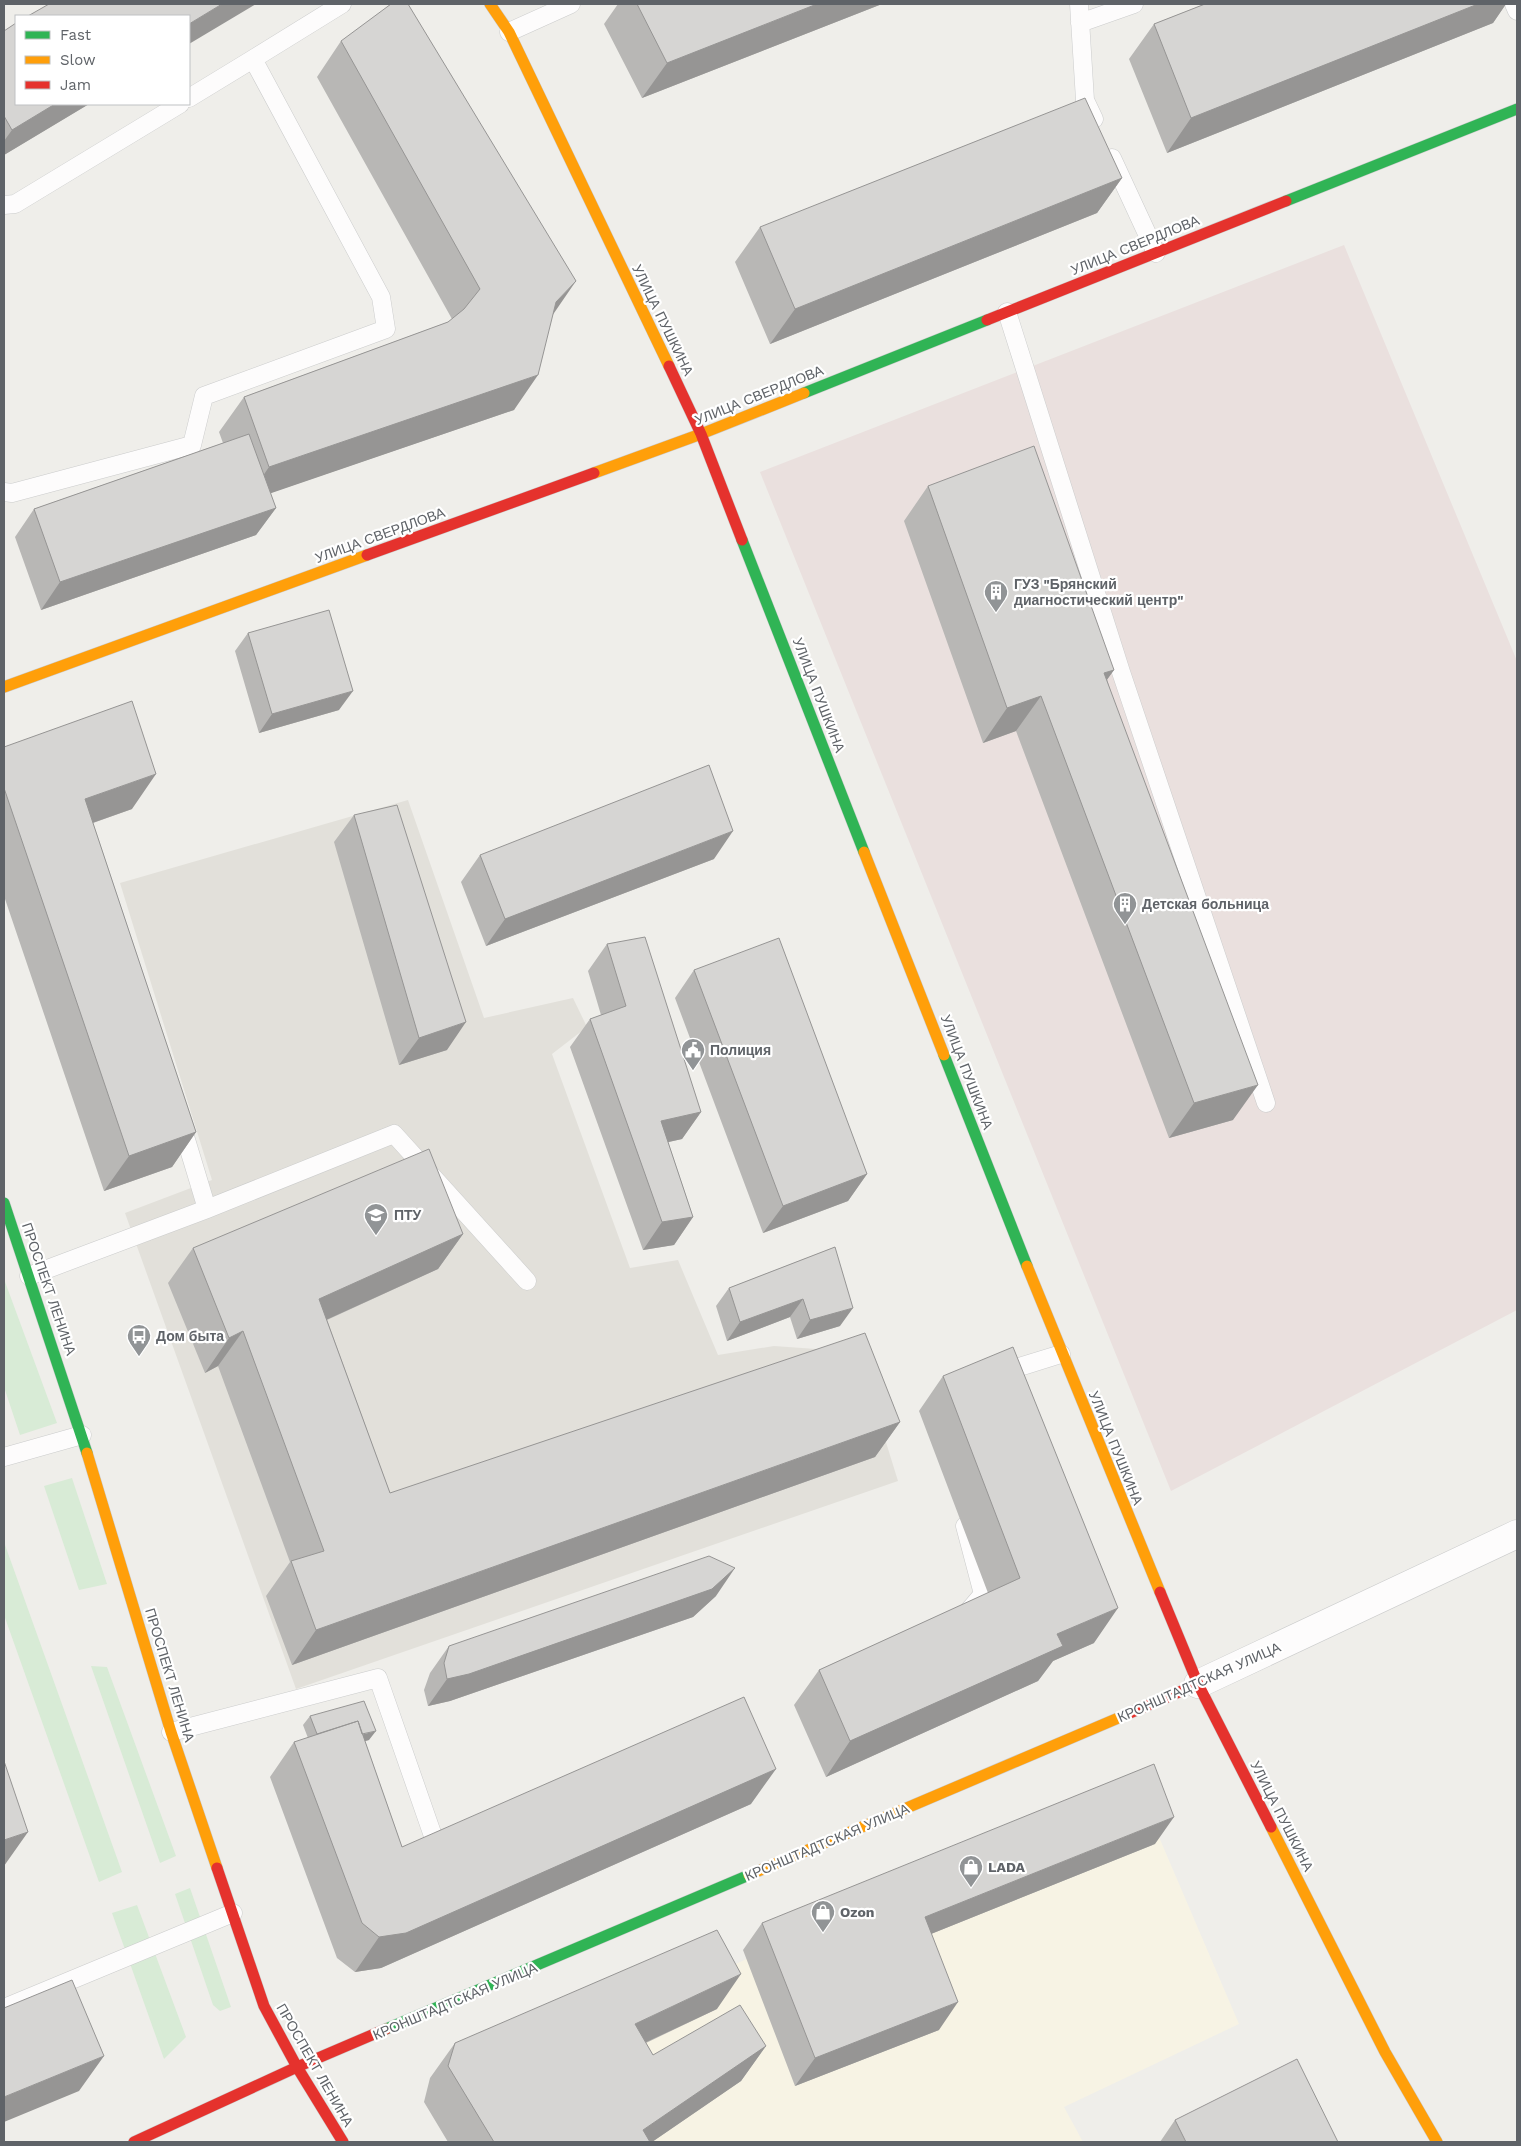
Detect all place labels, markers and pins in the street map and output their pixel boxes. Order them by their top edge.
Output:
place label: ГУЗ "Брянский диагностический центр" [1014,576,1183,608]
building icon: ГУЗ "Брянский диагностический центр" [983,579,1009,613]
building icon: Детская больница [1112,891,1138,925]
place label: Детская больница [1142,896,1269,912]
public building icon: Полиция [680,1037,706,1071]
place label: Полиция [710,1042,771,1058]
school or university icon: ПТУ [363,1202,389,1236]
place label: ПТУ [394,1207,422,1223]
bus stop icon: Дом быта [126,1323,152,1357]
place label: Дом быта [156,1328,224,1344]
shop icon: LADA [958,1854,984,1888]
place label: LADA [988,1859,1026,1875]
shop icon: Ozon [810,1899,836,1933]
place label: Ozon [840,1904,875,1920]

